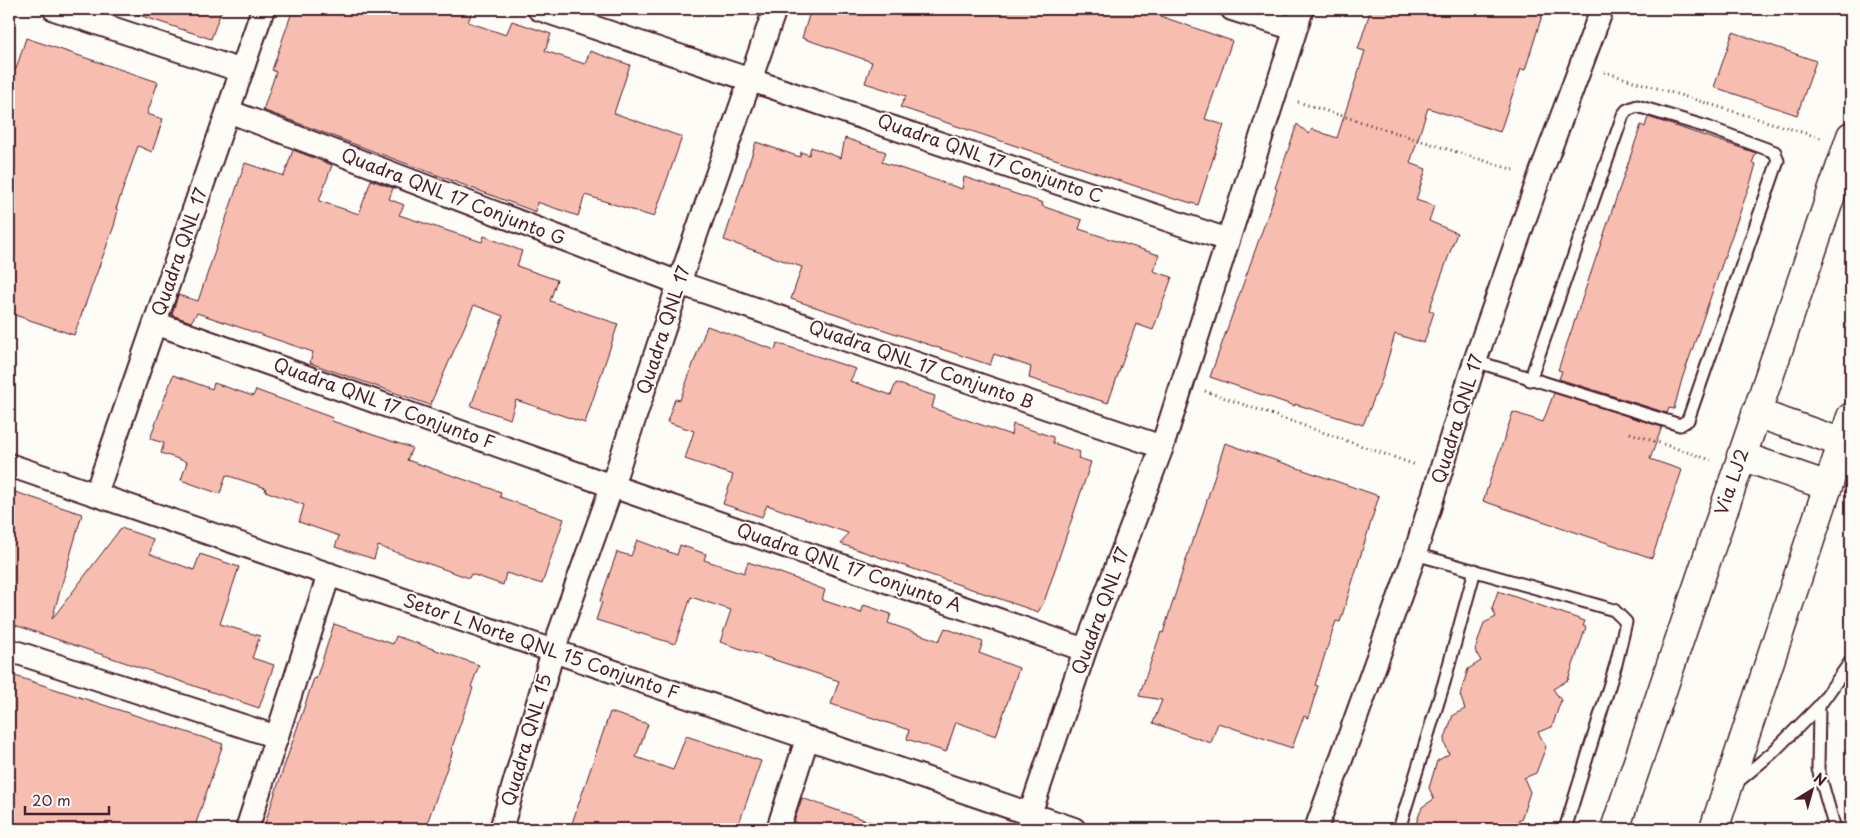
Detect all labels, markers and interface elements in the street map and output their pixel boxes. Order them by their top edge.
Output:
street label: Quadra QNL 17 Conjunto C [874,106,1107,209]
street label: Quadra QNL 17 Conjunto G [338,140,570,251]
street label: Quadra QNL 17 [144,183,213,319]
street label: Quadra QNL 17 [629,261,696,398]
street label: Quadra QNL 17 Conjunto B [805,312,1038,415]
street label: Quadra QNL 17 Conjunto F [270,350,499,455]
street label: Quadra QNL 17 [1424,350,1489,487]
street label: Via LJ2 [1707,445,1755,518]
street label: Quadra QNL 17 Conjunto A [733,515,966,618]
street label: Quadra QNL 17 [1064,542,1135,678]
street label: Setor L Norte QNL 15 Conjunto F [400,586,683,706]
street label: Quadra QNL 15 [494,670,557,809]
north arrow [1788,766,1838,816]
text: N [1809,767,1831,791]
scale bar [25,783,109,815]
text: 20 m [32,788,71,811]

